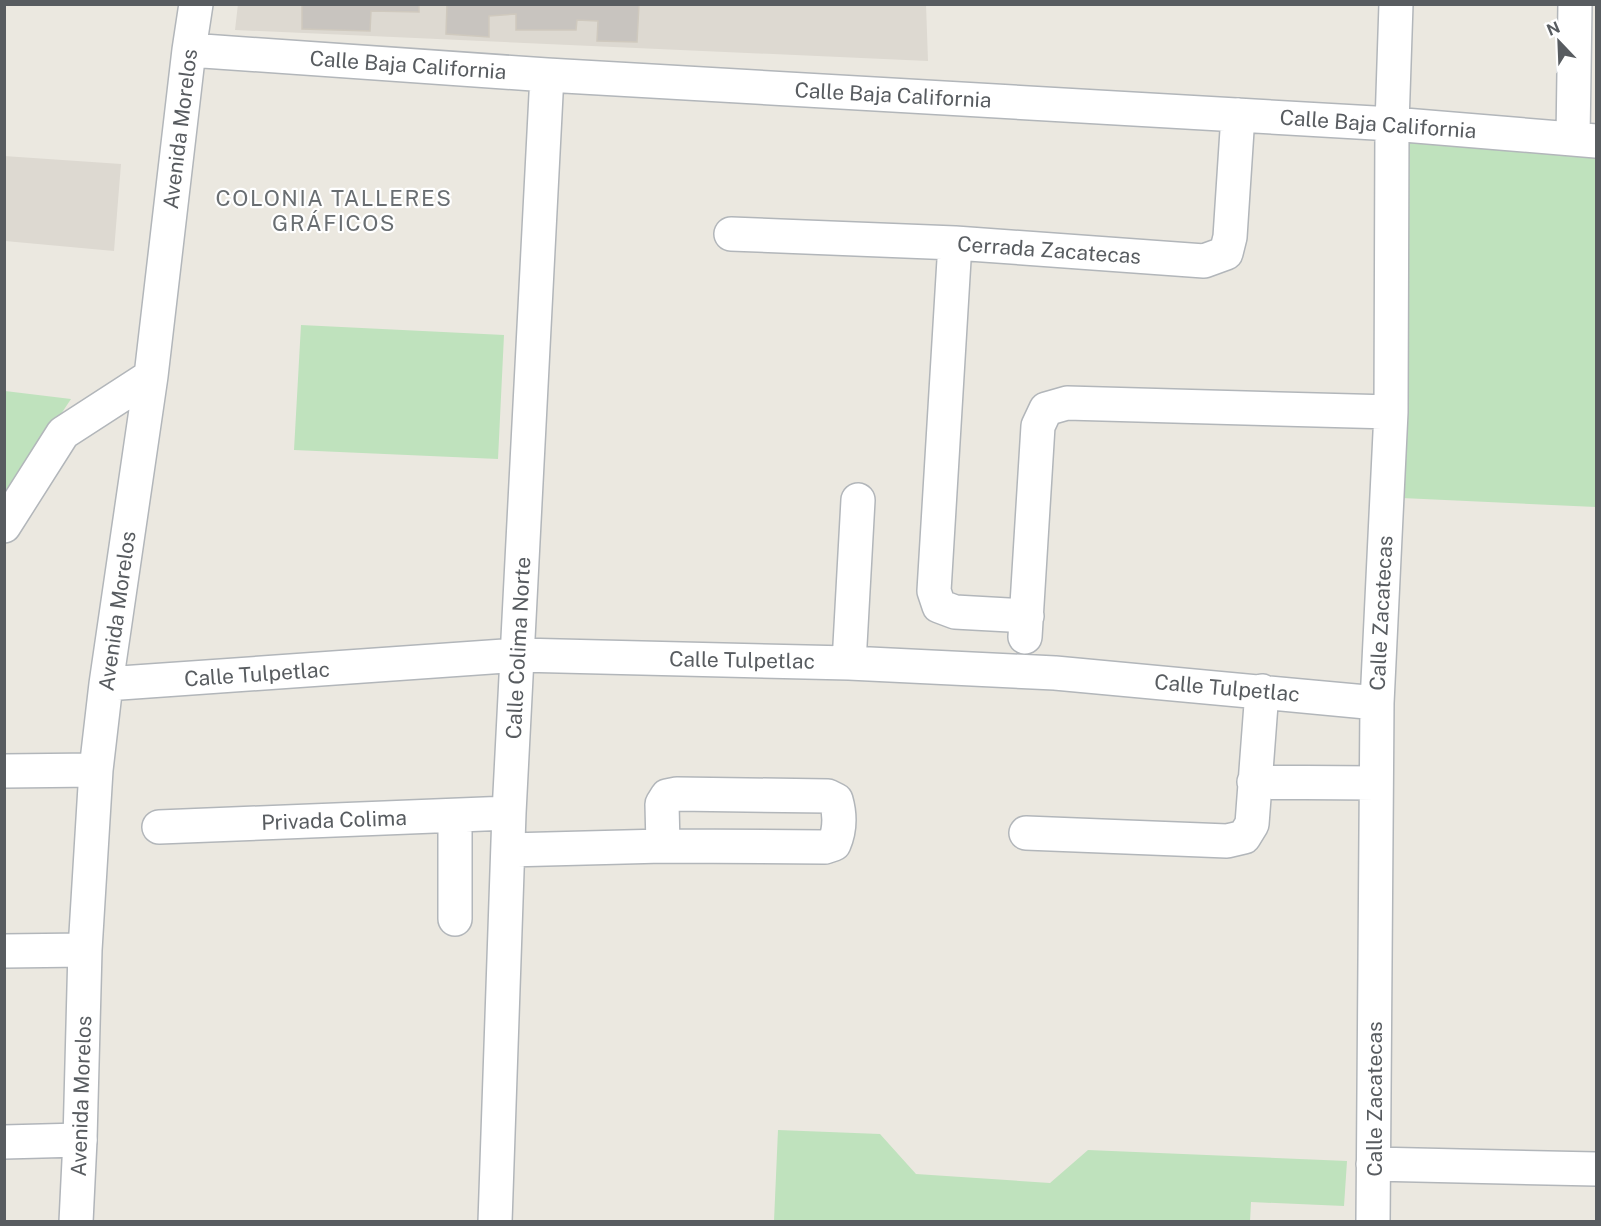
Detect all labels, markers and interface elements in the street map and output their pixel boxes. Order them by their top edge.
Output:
north arrow [1529,12,1589,72]
text: N [1544,17,1563,40]
street label: Calle Baja California [309,46,507,84]
street label: Avenida Morelos [158,48,202,210]
street label: Calle Baja California [794,77,992,113]
street label: Calle Baja California [1279,105,1477,143]
district label: COLONIA TALLERES GRÁFICOS [216,185,452,236]
street label: Cerrada Zacatecas [956,231,1142,269]
street label: Avenida Morelos [93,530,141,692]
street label: Calle Zacatecas [1364,535,1398,691]
street label: Calle Colima Norte [501,556,535,740]
street label: Calle Tulpetlac [669,646,815,674]
street label: Calle Tulpetlac [183,656,331,692]
street label: Calle Tulpetlac [1153,669,1301,707]
street label: Privada Colima [261,805,407,835]
street label: Avenida Morelos [66,1015,96,1177]
street label: Calle Zacatecas [1362,1021,1387,1177]

